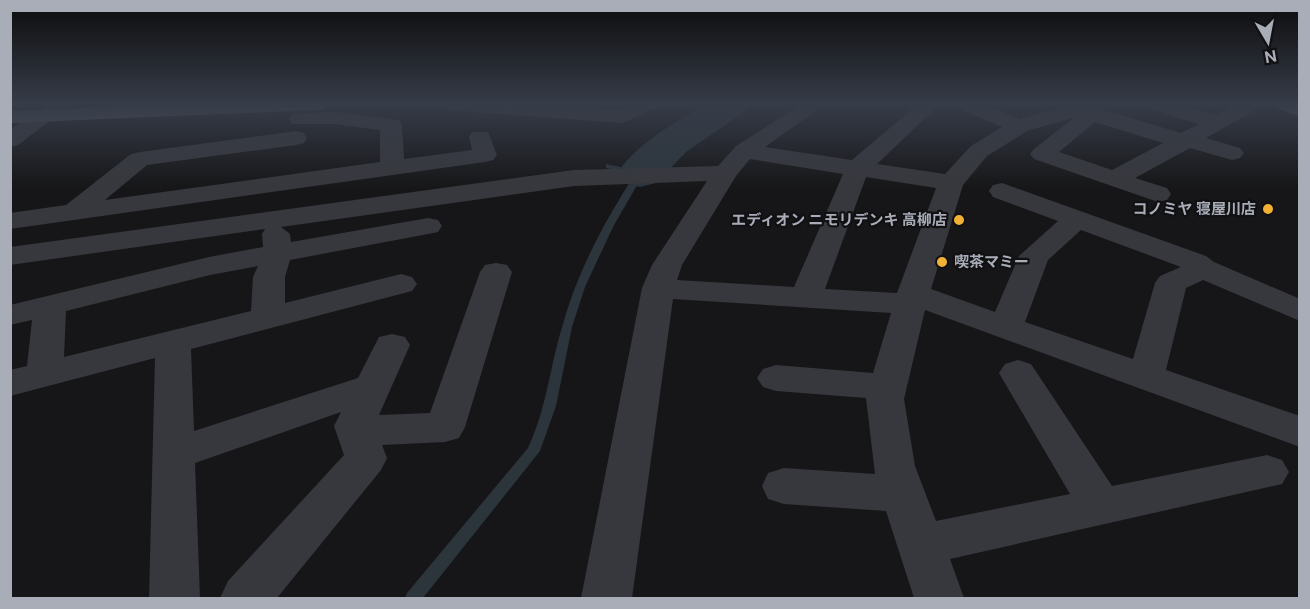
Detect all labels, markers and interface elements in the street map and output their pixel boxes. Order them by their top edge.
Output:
north arrow [1238,12,1298,72]
text: N [1263,46,1278,67]
place label: コノミヤ 寝屋川店 [1133,200,1256,217]
marker: コノミヤ 寝屋川店 [1261,202,1275,216]
place label: エディオン ニモリデンキ 高柳店 [731,211,947,228]
marker: エディオン ニモリデンキ 高柳店 [952,213,966,227]
place label: 喫茶マミー [954,253,1029,270]
marker: 喫茶マミー [935,255,949,269]

